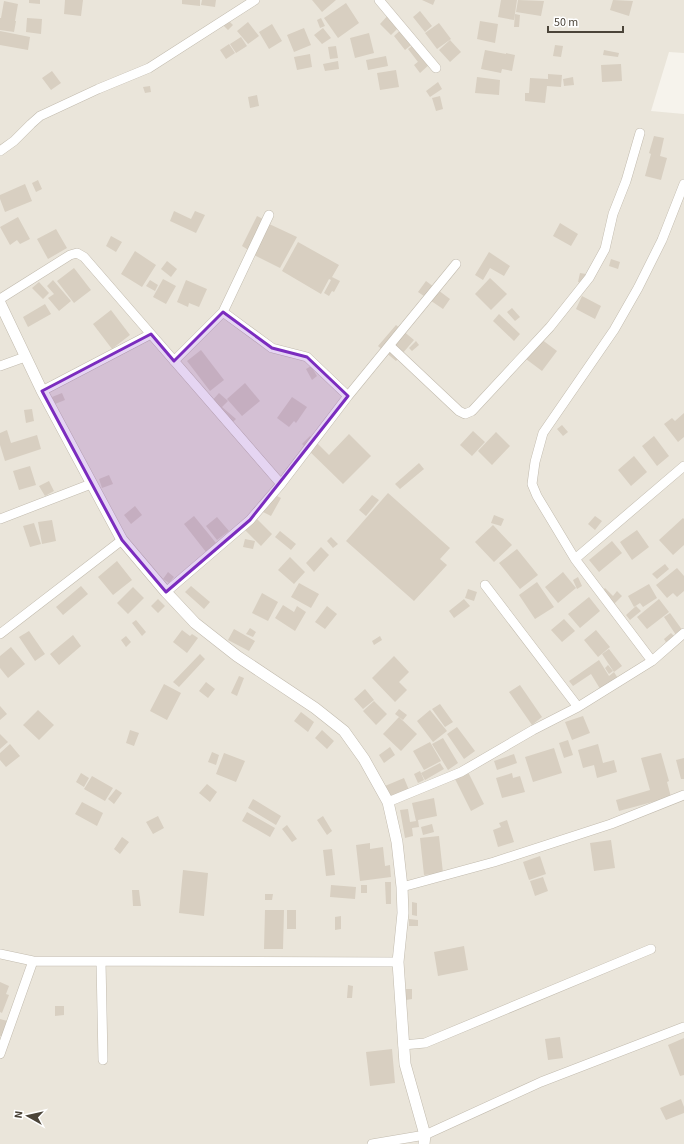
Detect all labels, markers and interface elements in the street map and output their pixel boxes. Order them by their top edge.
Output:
scale bar [548,8,623,34]
text: 50 m [554,14,578,31]
north arrow [8,1096,48,1136]
text: N [11,1110,27,1119]

